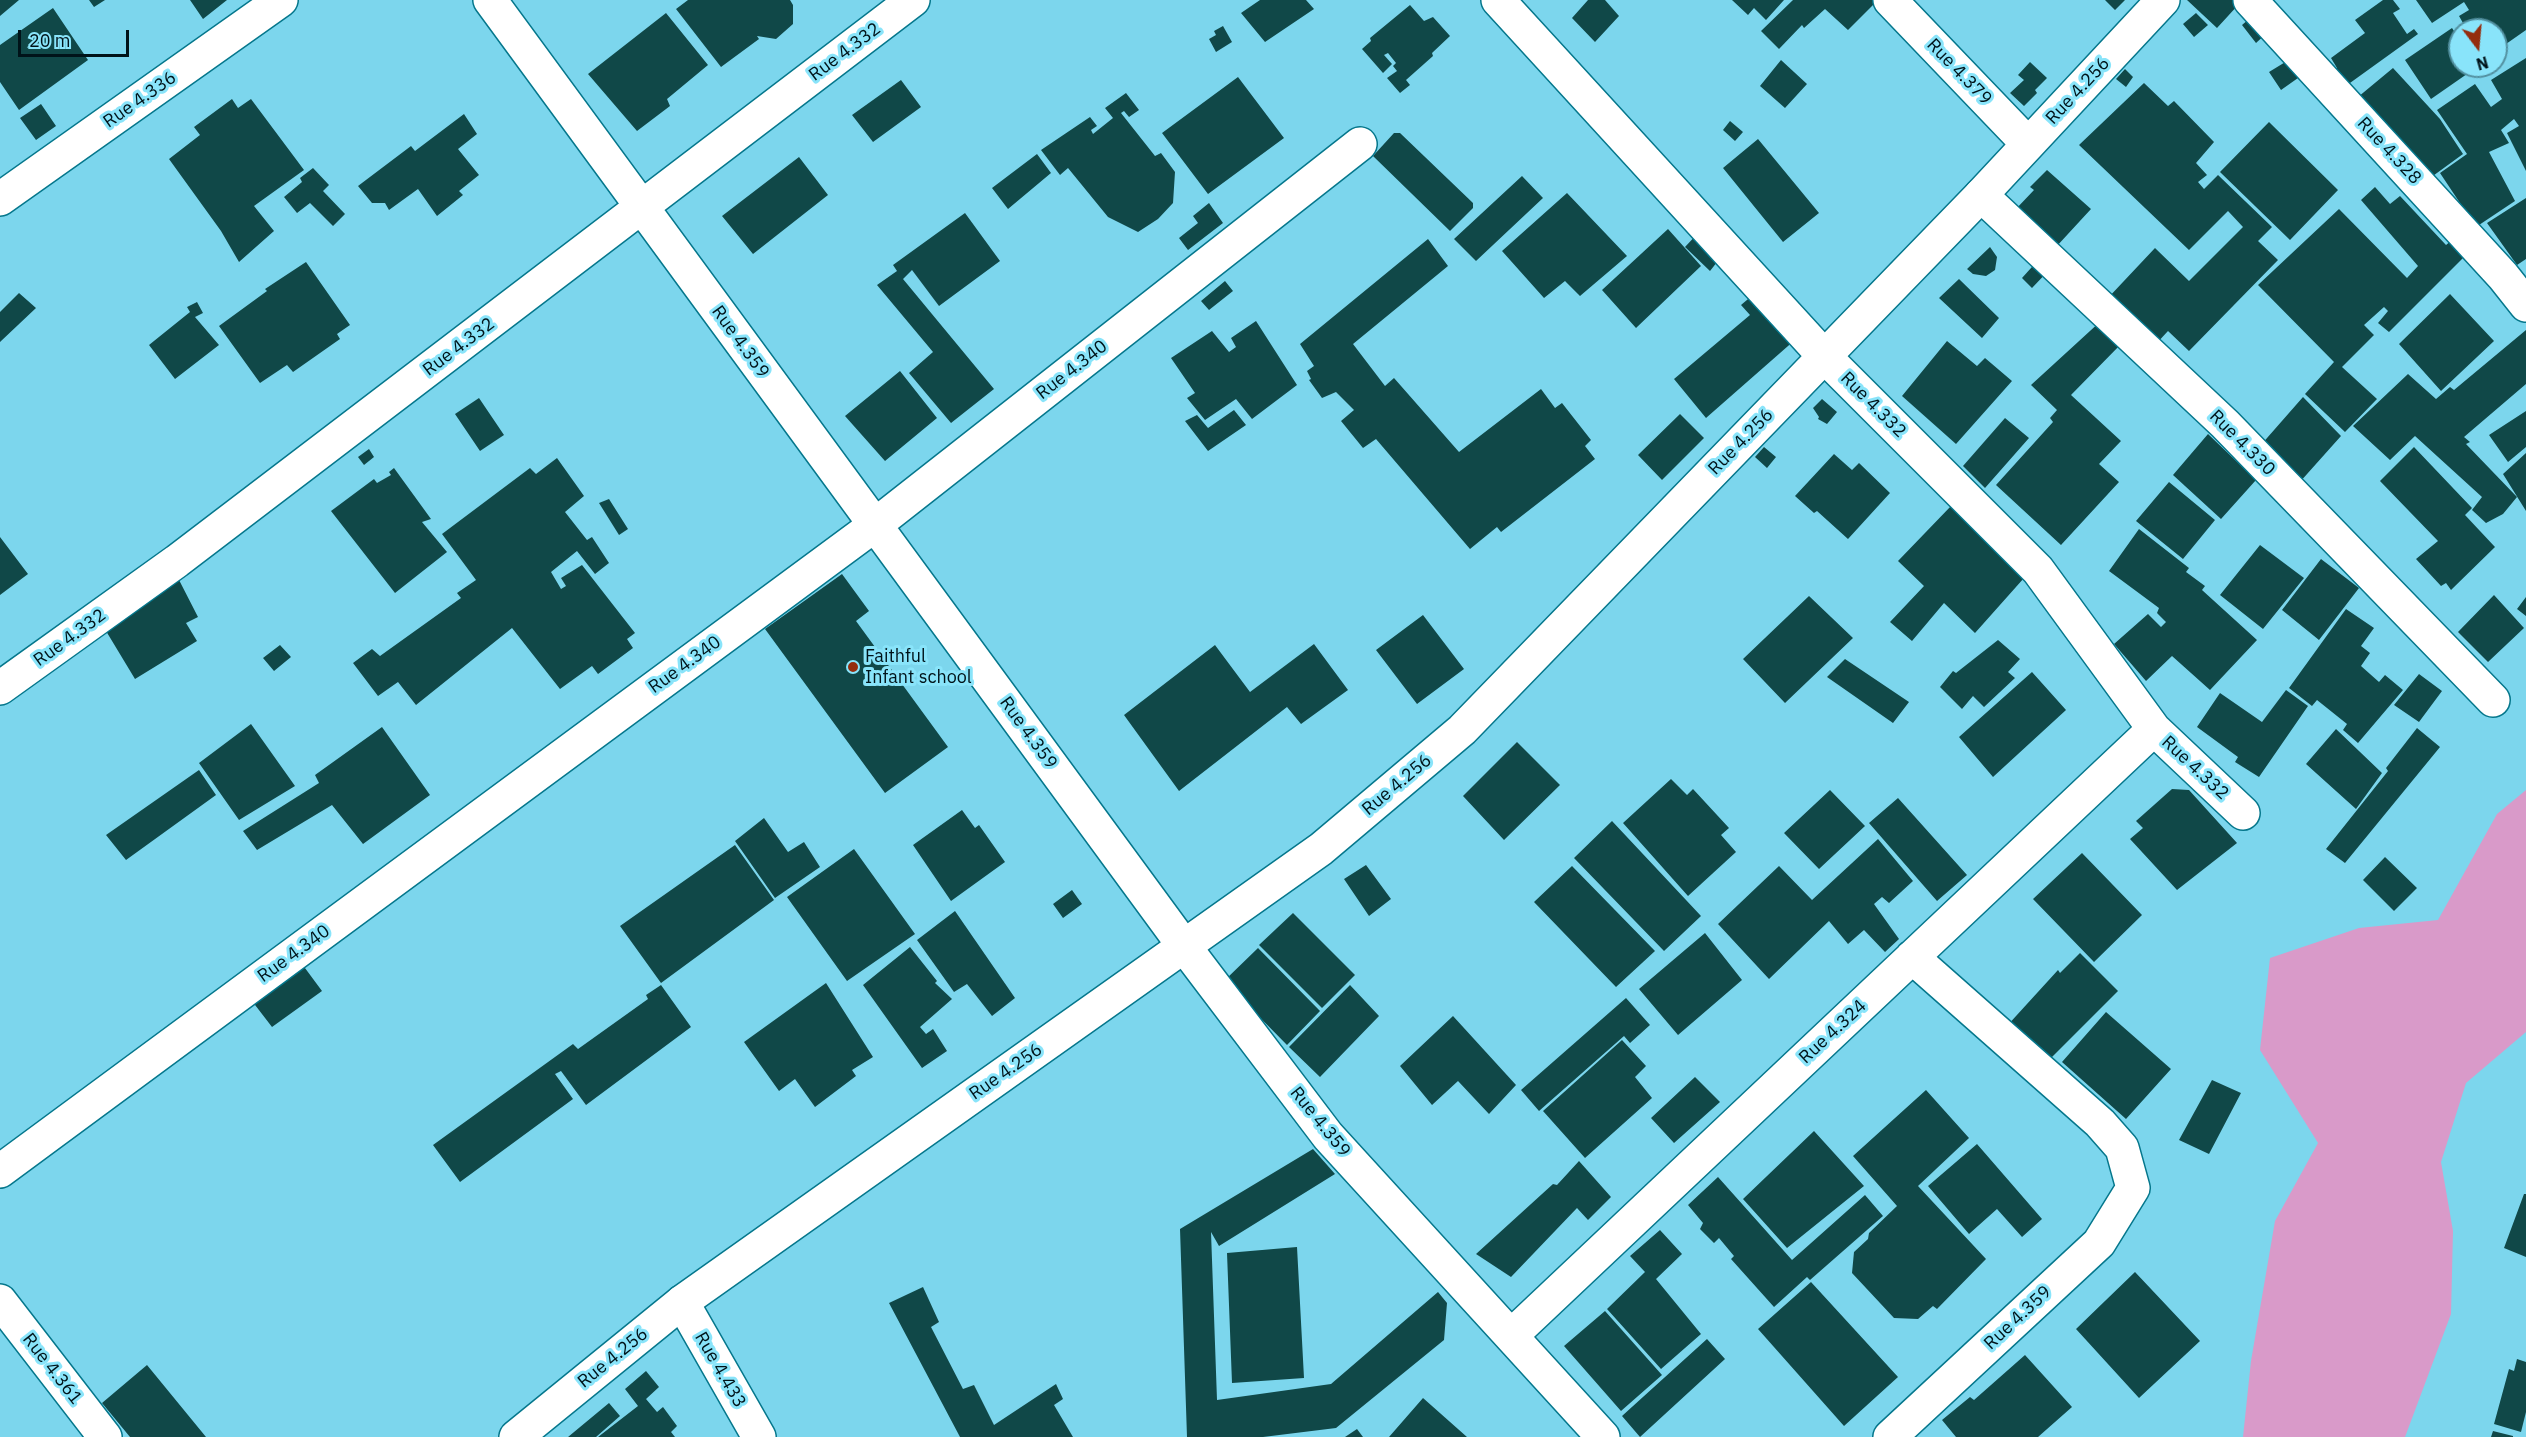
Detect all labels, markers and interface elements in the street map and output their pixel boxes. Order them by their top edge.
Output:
scale bar [21,18,132,56]
street label: Rue 4.332 [805,18,885,86]
north arrow [2448,18,2508,78]
text: 20 m [29,29,71,52]
street label: Rue 4.379 [1922,34,1996,110]
text: N [2474,52,2491,75]
street label: Rue 4.256 [2041,53,2115,129]
street label: Rue 4.336 [99,67,181,133]
street label: Rue 4.328 [2352,113,2426,189]
street label: Rue 4.359 [707,302,773,382]
street label: Rue 4.332 [419,313,499,381]
street label: Rue 4.340 [1032,336,1112,404]
street label: Rue 4.332 [1836,368,1910,442]
street label: Rue 4.256 [1704,404,1778,480]
street label: Rue 4.330 [2205,406,2279,480]
street label: Rue 4.332 [30,605,110,671]
street label: Rue 4.340 [645,632,725,698]
place label: Faithful Infant school [865,646,972,688]
marker: Faithful Infant school [846,660,860,674]
street label: Rue 4.359 [995,693,1061,773]
street label: Rue 4.332 [2157,731,2233,805]
street label: Rue 4.256 [1358,750,1436,820]
street label: Rue 4.340 [254,921,334,987]
street label: Rue 4.324 [1795,995,1871,1069]
street label: Rue 4.256 [965,1039,1047,1105]
street label: Rue 4.359 [1285,1083,1355,1161]
street label: Rue 4.359 [1980,1281,2056,1355]
street label: Rue 4.256 [574,1323,652,1393]
street label: Rue 4.433 [690,1328,750,1412]
street label: Rue 4.361 [18,1329,86,1409]

